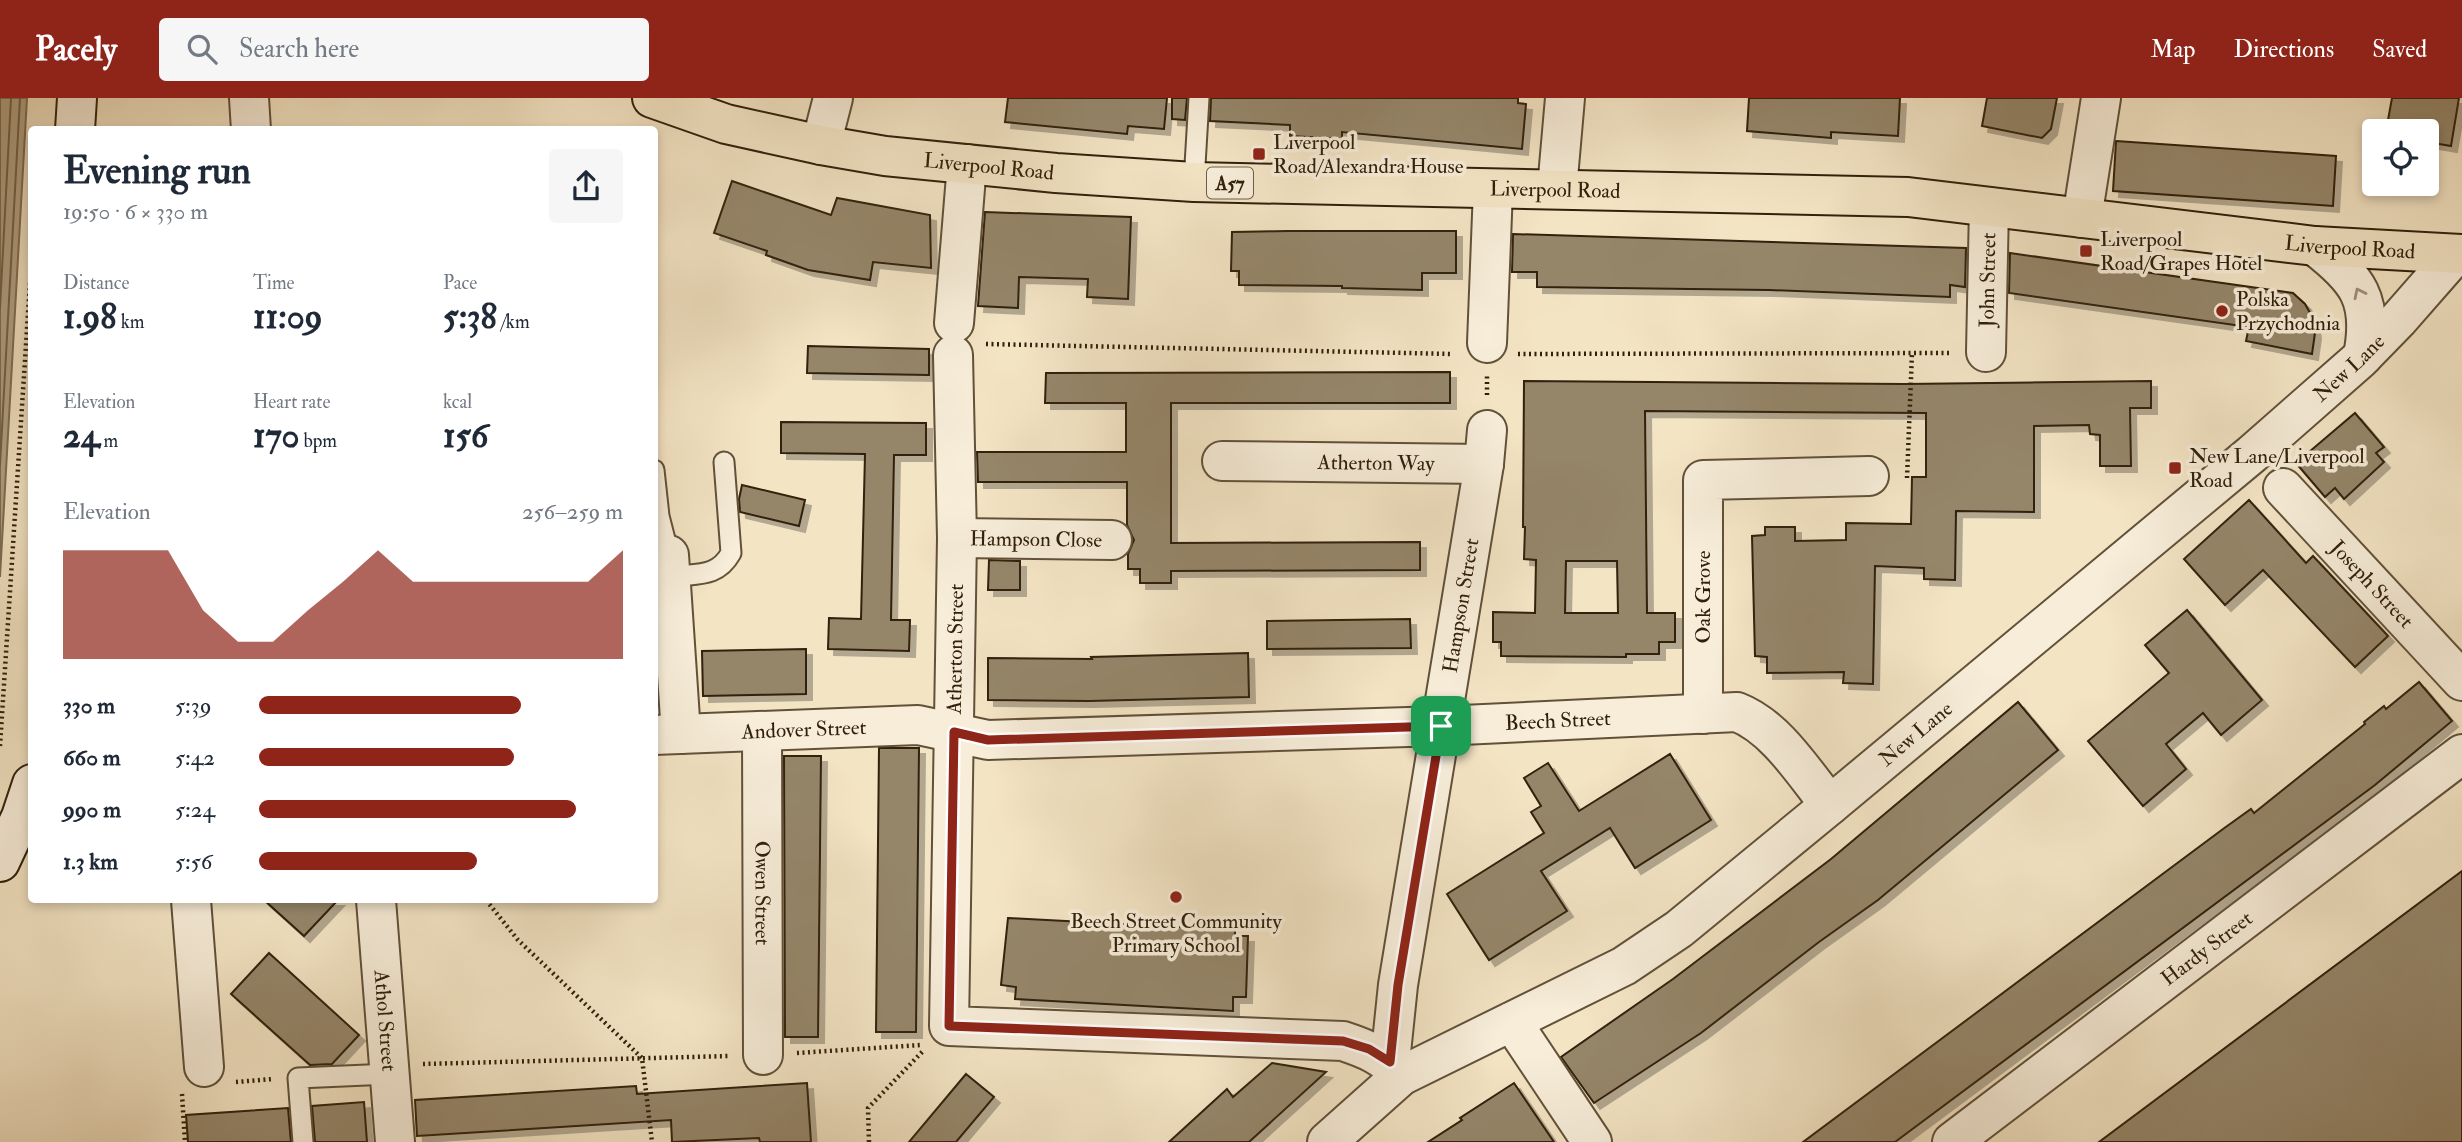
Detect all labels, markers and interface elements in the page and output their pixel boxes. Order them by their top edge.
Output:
search box [159,18,649,81]
text: Pacely [35,29,117,70]
icon: search [183,30,221,68]
text: Search here [239,33,359,65]
text: Map [2150,34,2195,65]
text: Directions [2233,34,2334,65]
text: Saved [2372,34,2427,65]
map controls [2362,119,2439,196]
button: locate [2362,119,2439,196]
place label: Liverpool Road/Alexandra House [1273,129,1464,180]
marker: Liverpool Road/Alexandra House [1251,146,1267,162]
text: Evening run [63,147,251,195]
street label: Liverpool Road [922,147,1056,187]
button: share [549,149,623,223]
road number: A57 [1207,167,1253,198]
street label: Liverpool Road [1489,175,1621,205]
text: 19:50 · 6 × 330 m [63,197,208,226]
place label: Liverpool Road/Grapes Hotel [2100,226,2263,277]
street label: Liverpool Road [2283,229,2417,265]
street label: John Street [1973,232,2002,329]
marker: Liverpool Road/Grapes Hotel [2078,243,2094,259]
text: Distance [63,271,129,295]
text: Time [253,271,295,295]
text: Pace [443,271,477,295]
place label: Polska Przychodnia [2236,286,2341,337]
one-way arrow [2353,288,2367,300]
text: 1.98 [63,295,117,339]
text: 11:09 [253,295,323,339]
text: 5:38 [443,295,497,339]
marker: Polska Przychodnia [2214,303,2230,319]
text: km [117,310,144,334]
text: /km [497,310,530,334]
street label: New Lane [2308,328,2391,408]
text: Elevation [63,390,135,414]
text: Heart rate [253,390,330,414]
text: kcal [443,390,472,414]
text: 24 [63,414,100,458]
text: 170 [253,414,299,458]
text: 156 [443,414,488,458]
text: m [100,429,118,453]
text: bpm [299,429,337,453]
place label: New Lane/Liverpool Road [2189,443,2365,494]
street label: Atherton Way [1316,449,1435,477]
marker: New Lane/Liverpool Road [2167,460,2183,476]
text: Elevation [63,497,151,526]
text: 256–259 m [522,497,623,526]
street label: Hampson Close [970,525,1102,554]
street label: Joseph Street [2323,534,2419,634]
street label: Hampson Street [1437,536,1486,675]
street label: Oak Grove [1690,550,1717,644]
street label: Atherton Street [941,583,970,715]
text: 330 m [63,691,115,720]
text: 5:39 [175,691,211,720]
street label: New Lane [1874,695,1959,773]
pin [1411,696,1471,756]
street label: Beech Street [1504,705,1612,737]
icon: arrive [1422,707,1460,745]
street label: Andover Street [740,714,867,746]
text: 660 m [63,743,121,772]
text: 5:42 [175,743,215,772]
text: 990 m [63,795,121,824]
text: 5:24 [175,795,215,824]
street label: Owen Street [748,841,776,946]
text: 1.3 km [63,847,118,876]
text: 5:56 [175,847,212,876]
marker: Beech Street Community Primary School [1168,889,1184,905]
street label: Hardy Street [2156,905,2258,992]
place label: Beech Street Community Primary School [1070,908,1282,959]
street label: Athol Street [367,968,402,1073]

